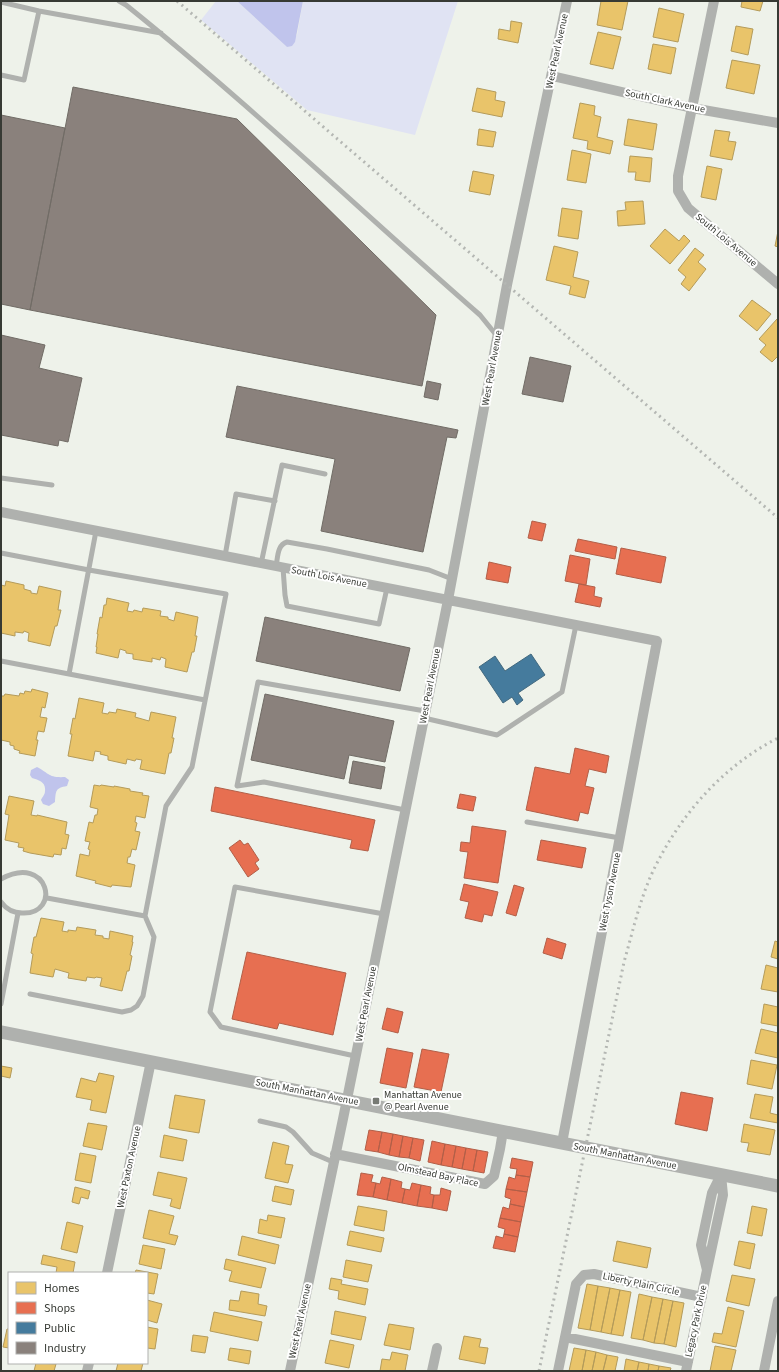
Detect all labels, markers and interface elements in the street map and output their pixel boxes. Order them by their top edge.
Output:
street label: West Pearl Avenue [542,12,572,90]
street label: South Clark Avenue [624,86,706,116]
street label: South Lois Avenue [692,210,760,270]
street label: West Pearl Avenue [478,329,506,407]
street label: South Lois Avenue [290,563,368,591]
street label: West Pearl Avenue [416,647,444,725]
street label: West Tyson Avenue [596,851,624,933]
street label: West Pearl Avenue [352,965,380,1043]
street label: South Manhattan Avenue [254,1075,360,1109]
place label: Manhattan Avenue @ Pearl Avenue [384,1088,462,1114]
marker: Manhattan Avenue @ Pearl Avenue [371,1096,381,1106]
street label: West Paxton Avenue [113,1125,145,1209]
street label: South Manhattan Avenue [572,1139,678,1173]
street label: Olmstead Bay Place [396,1160,480,1190]
street label: Liberty Plain Circle [601,1269,681,1299]
legend [8,1272,148,1364]
text: Homes [44,1280,79,1297]
street label: West Pearl Avenue [285,1282,315,1360]
street label: Legacy Park Drive [682,1284,710,1358]
text: Shops [44,1300,75,1317]
text: Public [44,1320,76,1337]
text: Industry [44,1340,86,1357]

